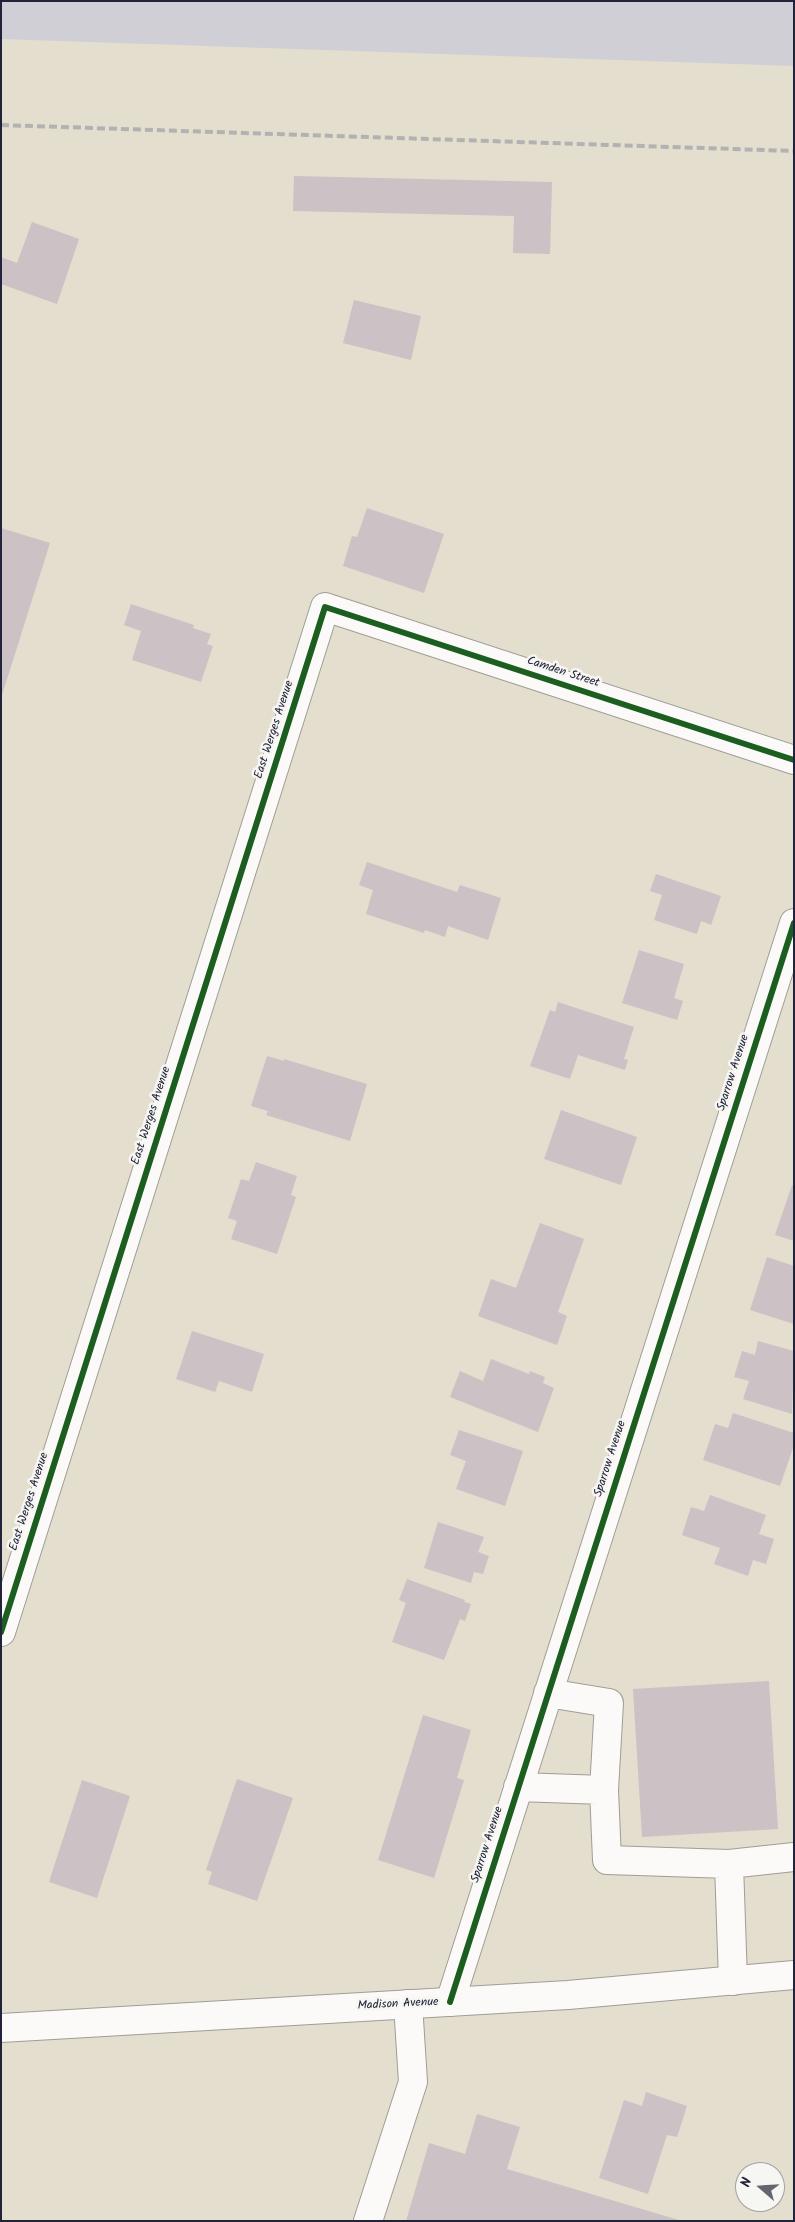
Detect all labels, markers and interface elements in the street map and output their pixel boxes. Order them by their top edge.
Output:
street label: Camden Street [525,655,601,691]
street label: East Werges Avenue [252,679,298,781]
street label: Sparrow Avenue [715,1033,753,1113]
street label: East Werges Avenue [129,1065,175,1167]
street label: Sparrow Avenue [592,1419,630,1499]
street label: East Werges Avenue [7,1451,53,1553]
street label: Sparrow Avenue [469,1805,507,1885]
street label: Madison Avenue [357,1996,439,2014]
north arrow [735,2162,785,2212]
text: N [735,2175,759,2190]

